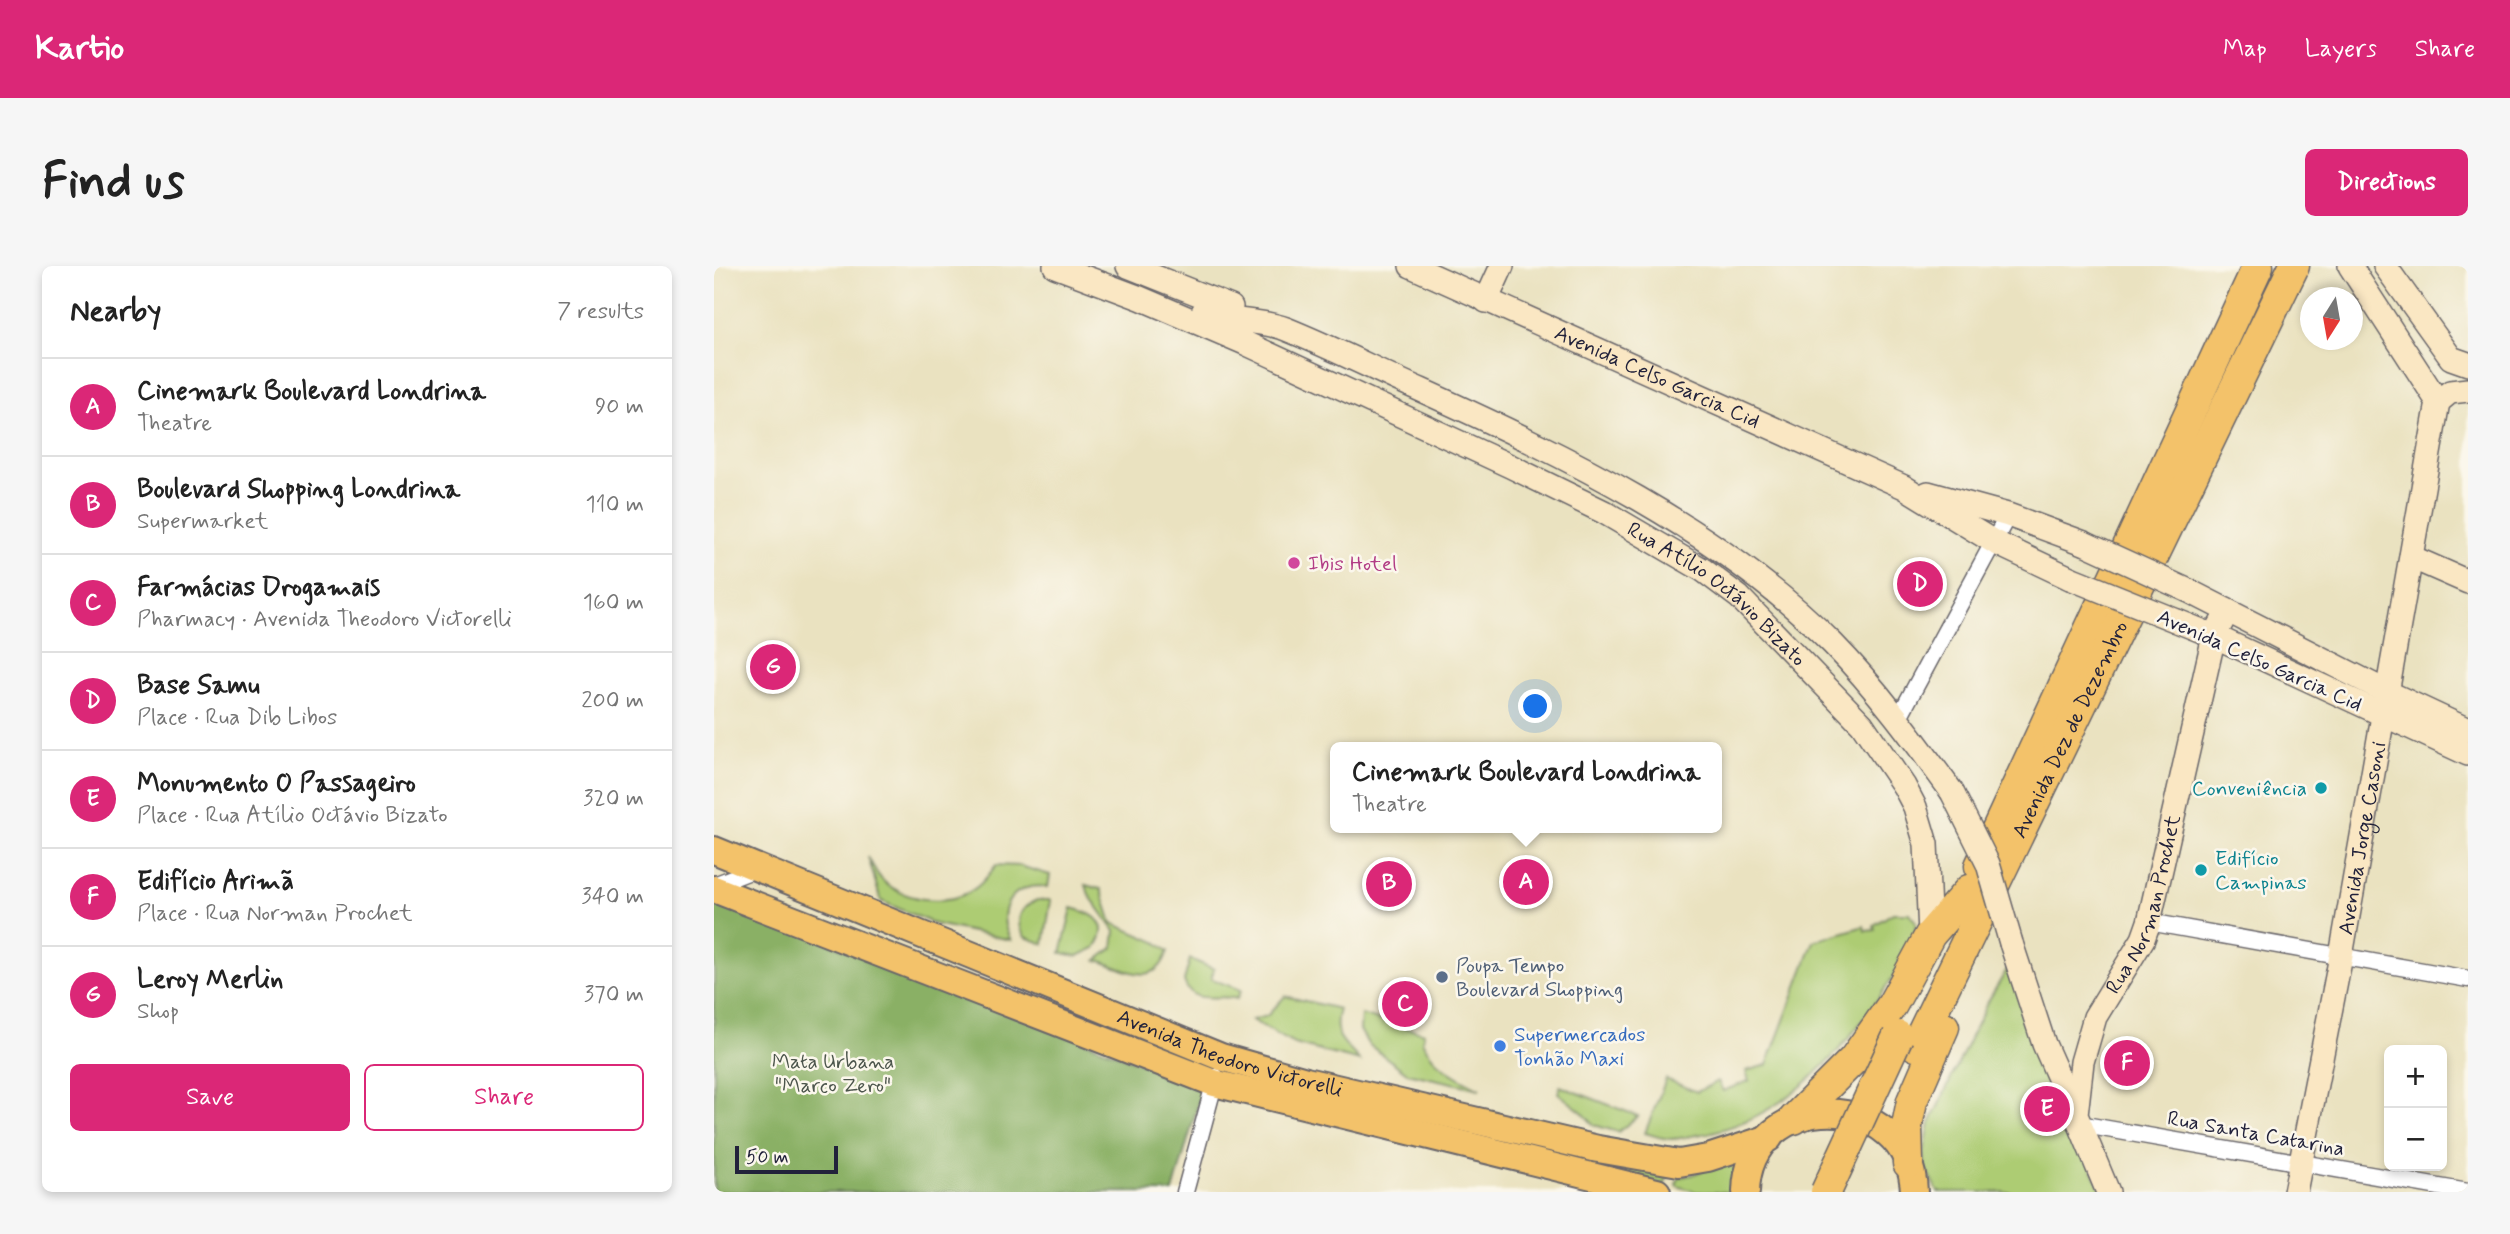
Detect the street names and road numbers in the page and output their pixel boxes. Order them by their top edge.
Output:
street label: Avenida Celso Garcia Cid [1550,319,1764,436]
street label: Rua Atílio Octávio Bizato [1622,516,1812,673]
street label: Avenida Celso Garcia Cid [2153,603,2367,719]
street label: Avenida Dez de Dezembro [2006,616,2135,843]
street label: Avenida Jorge Casoni [2332,739,2393,937]
street label: Rua Norman Prochet [2100,812,2188,1000]
street label: Avenida Theodoro Victorelli [1113,1003,1345,1104]
street label: Rua Santa Catarina [2165,1105,2346,1163]

